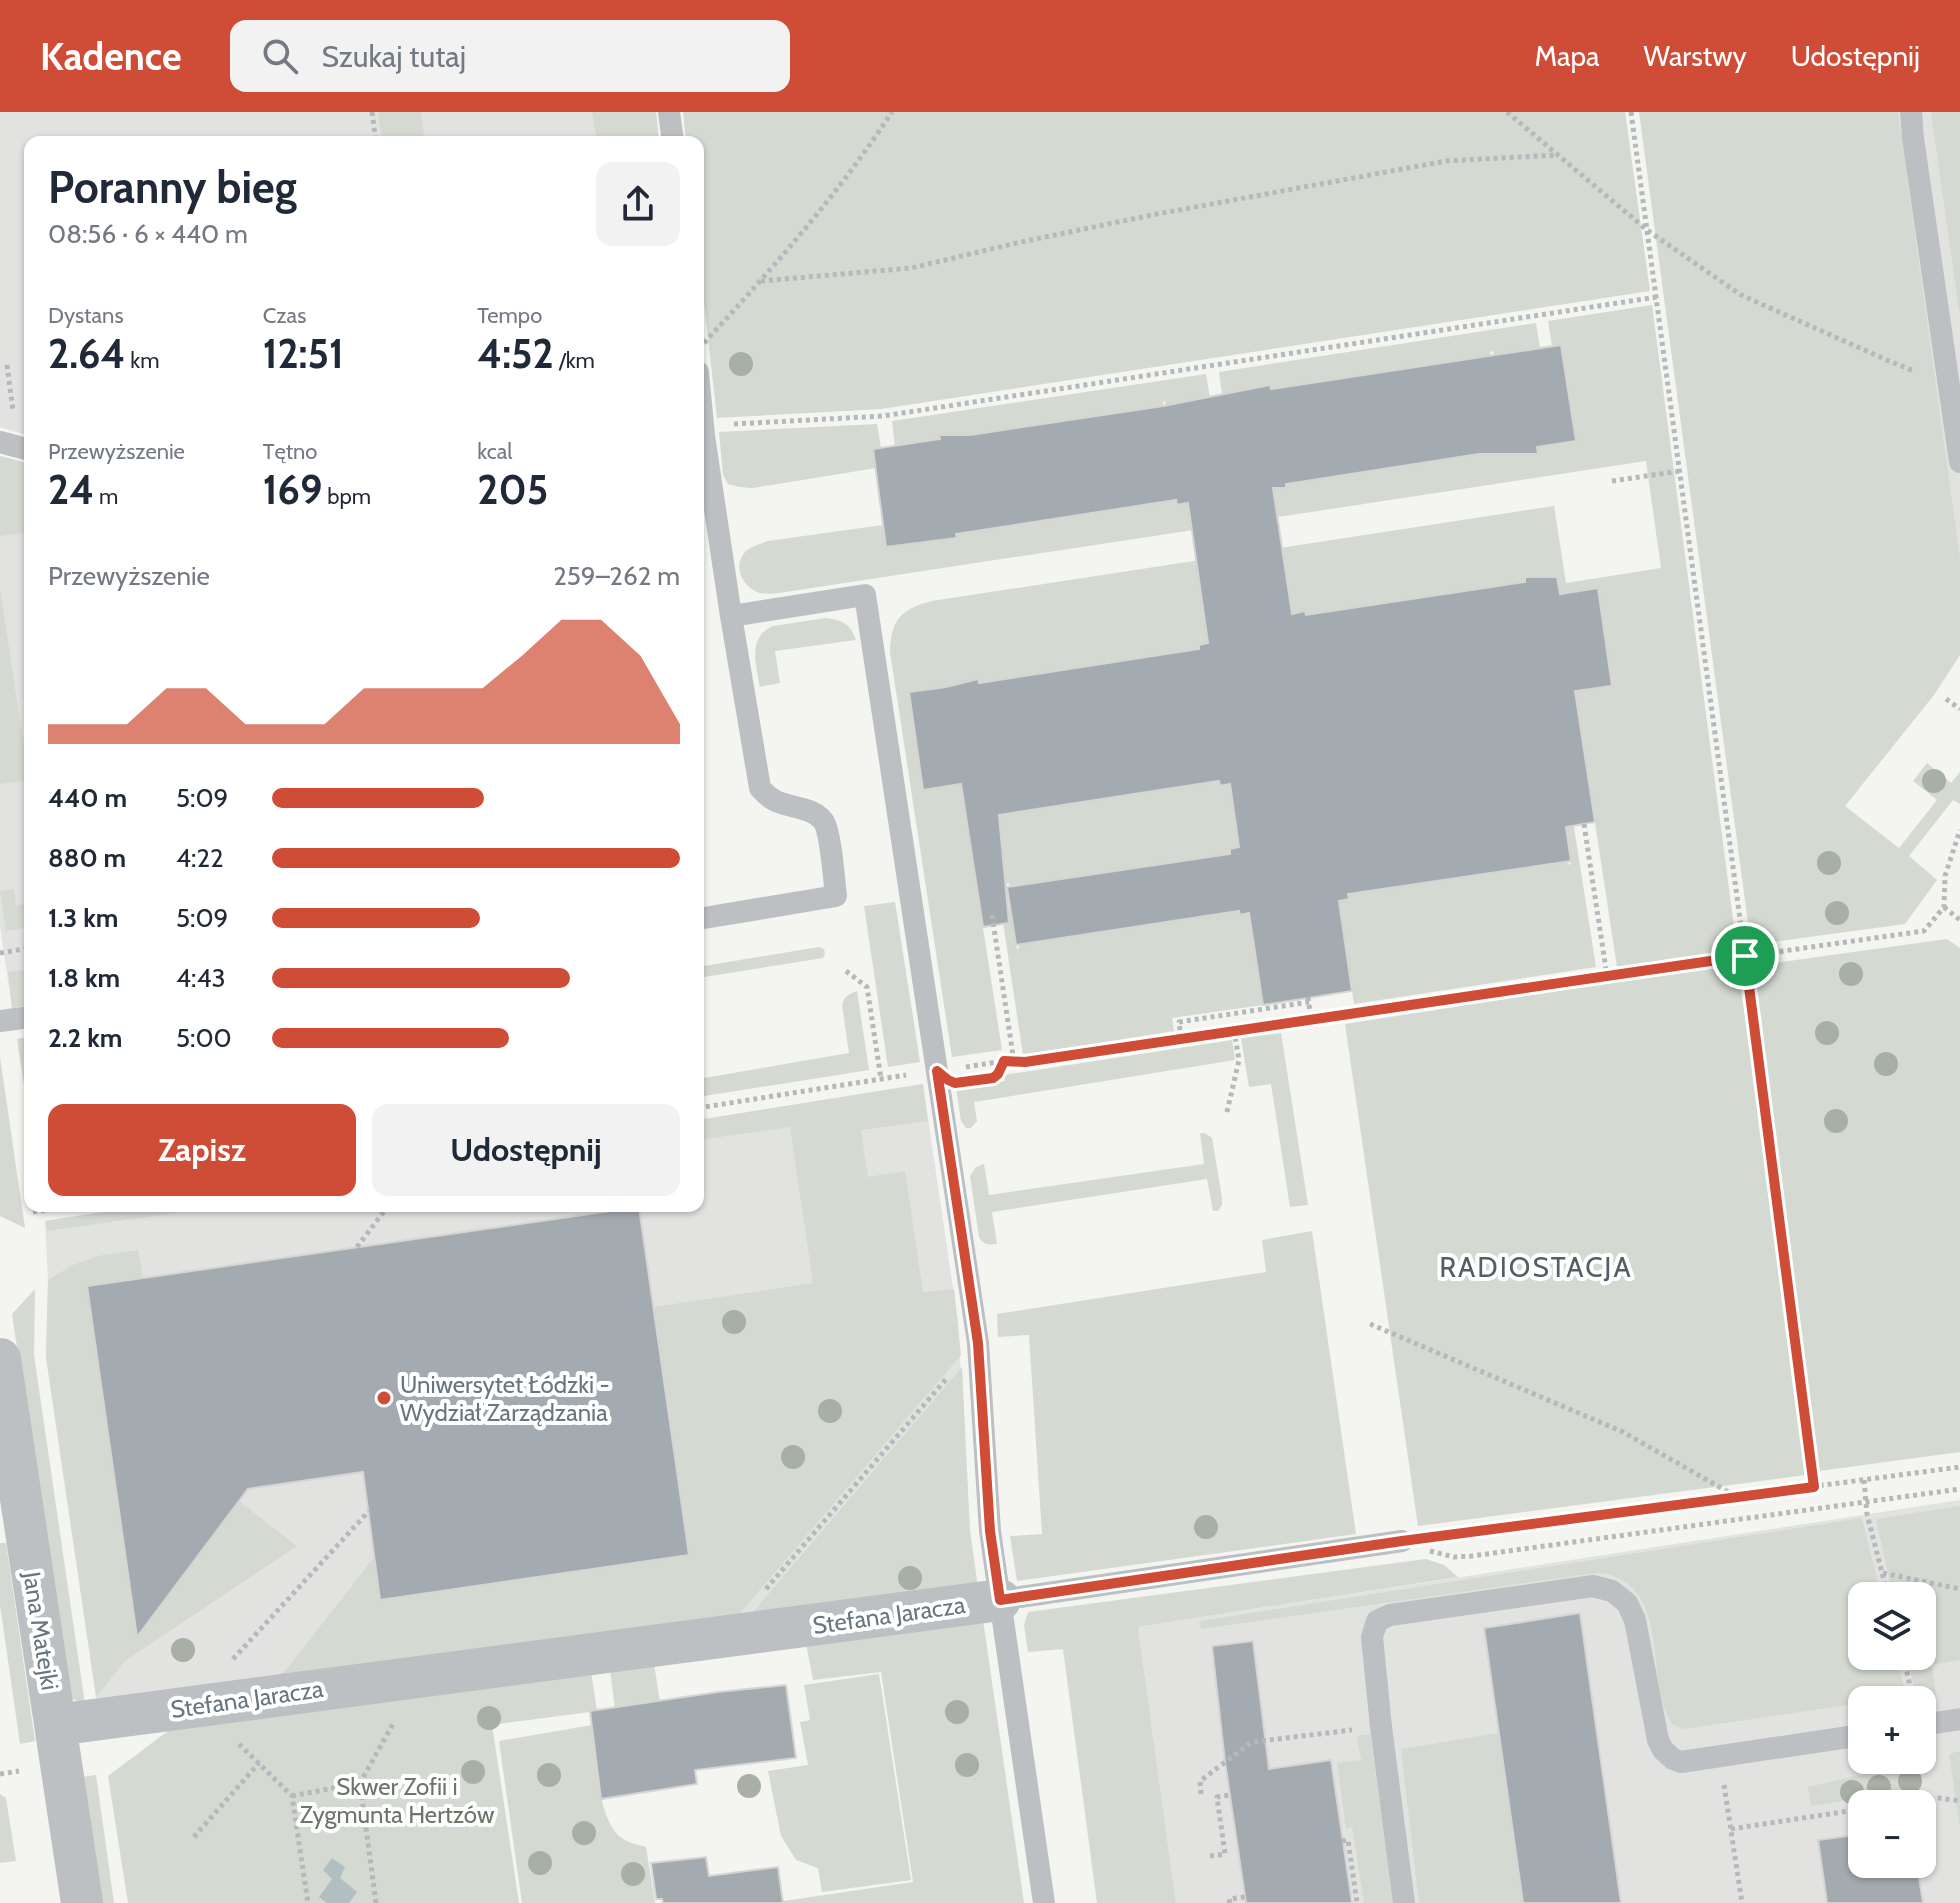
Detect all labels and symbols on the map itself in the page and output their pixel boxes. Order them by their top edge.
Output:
pin [1711,922,1779,990]
district label: RADIOSTACJA [1439,1250,1633,1284]
place label: Uniwersytet Łódzki - Wydział Zarządzania [400,1370,610,1427]
marker: Uniwersytet Łódzki - Wydział Zarządzania [375,1389,393,1407]
street label: Jana Matejki [17,1569,65,1692]
street label: Stefana Jaracza [811,1590,968,1640]
street label: Stefana Jaracza [169,1674,326,1724]
park label: Skwer Zofii i Zygmunta Hertzów [300,1772,495,1829]

